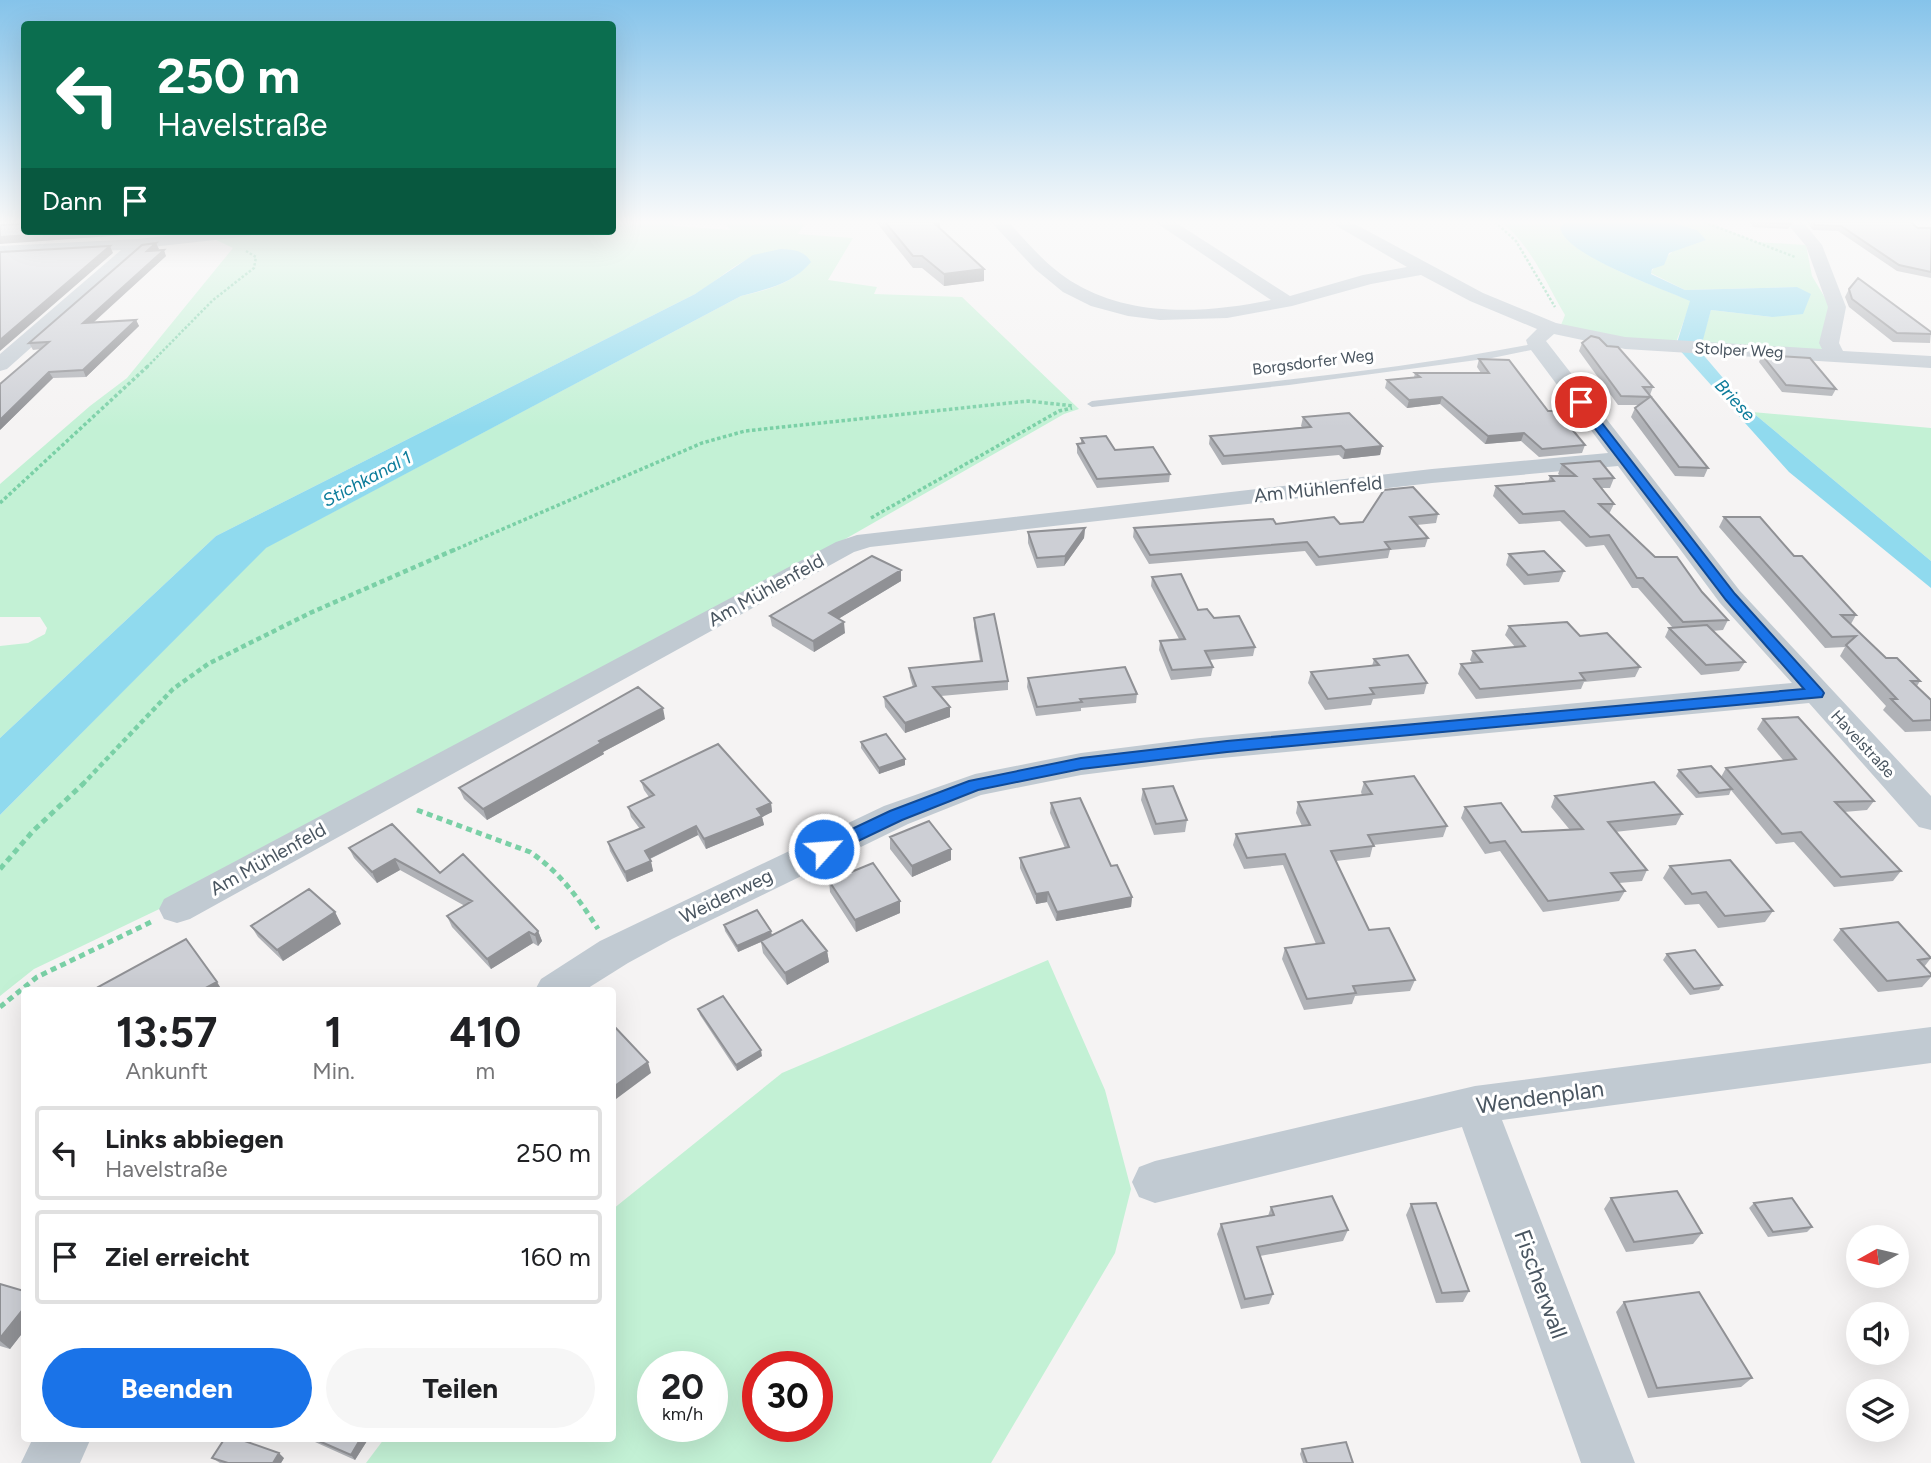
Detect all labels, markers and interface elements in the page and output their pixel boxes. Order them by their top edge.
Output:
text: 250 m [157,46,300,105]
icon: left [42,49,133,140]
text: Havelstraße [157,106,328,144]
icon: arrive [116,182,154,220]
text: Dann [42,185,102,217]
street label: Stolper Weg [1694,338,1784,362]
street label: Borgsdorfer Weg [1251,345,1375,379]
pin [1551,372,1611,432]
water label: Briese [1710,374,1760,426]
icon: arrive [1562,383,1600,421]
water label: Stichkanal 1 [319,446,415,512]
street label: Am Mühlenfeld [1253,471,1383,507]
street label: Am Mühlenfeld [704,549,828,631]
street label: Havelstraße [1827,706,1899,782]
position arrow [787,812,861,886]
street label: Am Mühlenfeld [206,818,330,900]
street label: Weidenweg [676,864,776,928]
text: 13:57 [116,1007,217,1058]
text: 1 [325,1007,342,1058]
text: 410 [450,1007,521,1058]
text: Ankunft [125,1057,208,1085]
text: Min. [312,1057,355,1085]
text: m [476,1057,495,1085]
street label: Wendenplan [1474,1074,1606,1120]
text: Links abbiegen [105,1123,284,1155]
icon: left [46,1134,84,1172]
text: 250 m [516,1137,591,1169]
text: Havelstraße [105,1155,228,1183]
north arrow [1846,1225,1909,1288]
map controls [1846,1225,1909,1442]
street label: Fischerwall [1508,1226,1574,1342]
icon: arrive [46,1238,84,1276]
text: Ziel erreicht [105,1241,250,1273]
text: 160 m [520,1241,591,1273]
button: sound [1846,1302,1909,1365]
button: Beenden [42,1348,312,1428]
button: Teilen [326,1348,595,1428]
speed limit sign: 30 [742,1351,833,1442]
text: 20 [661,1366,704,1408]
button: layers [1846,1379,1909,1442]
text: km/h [662,1403,703,1425]

